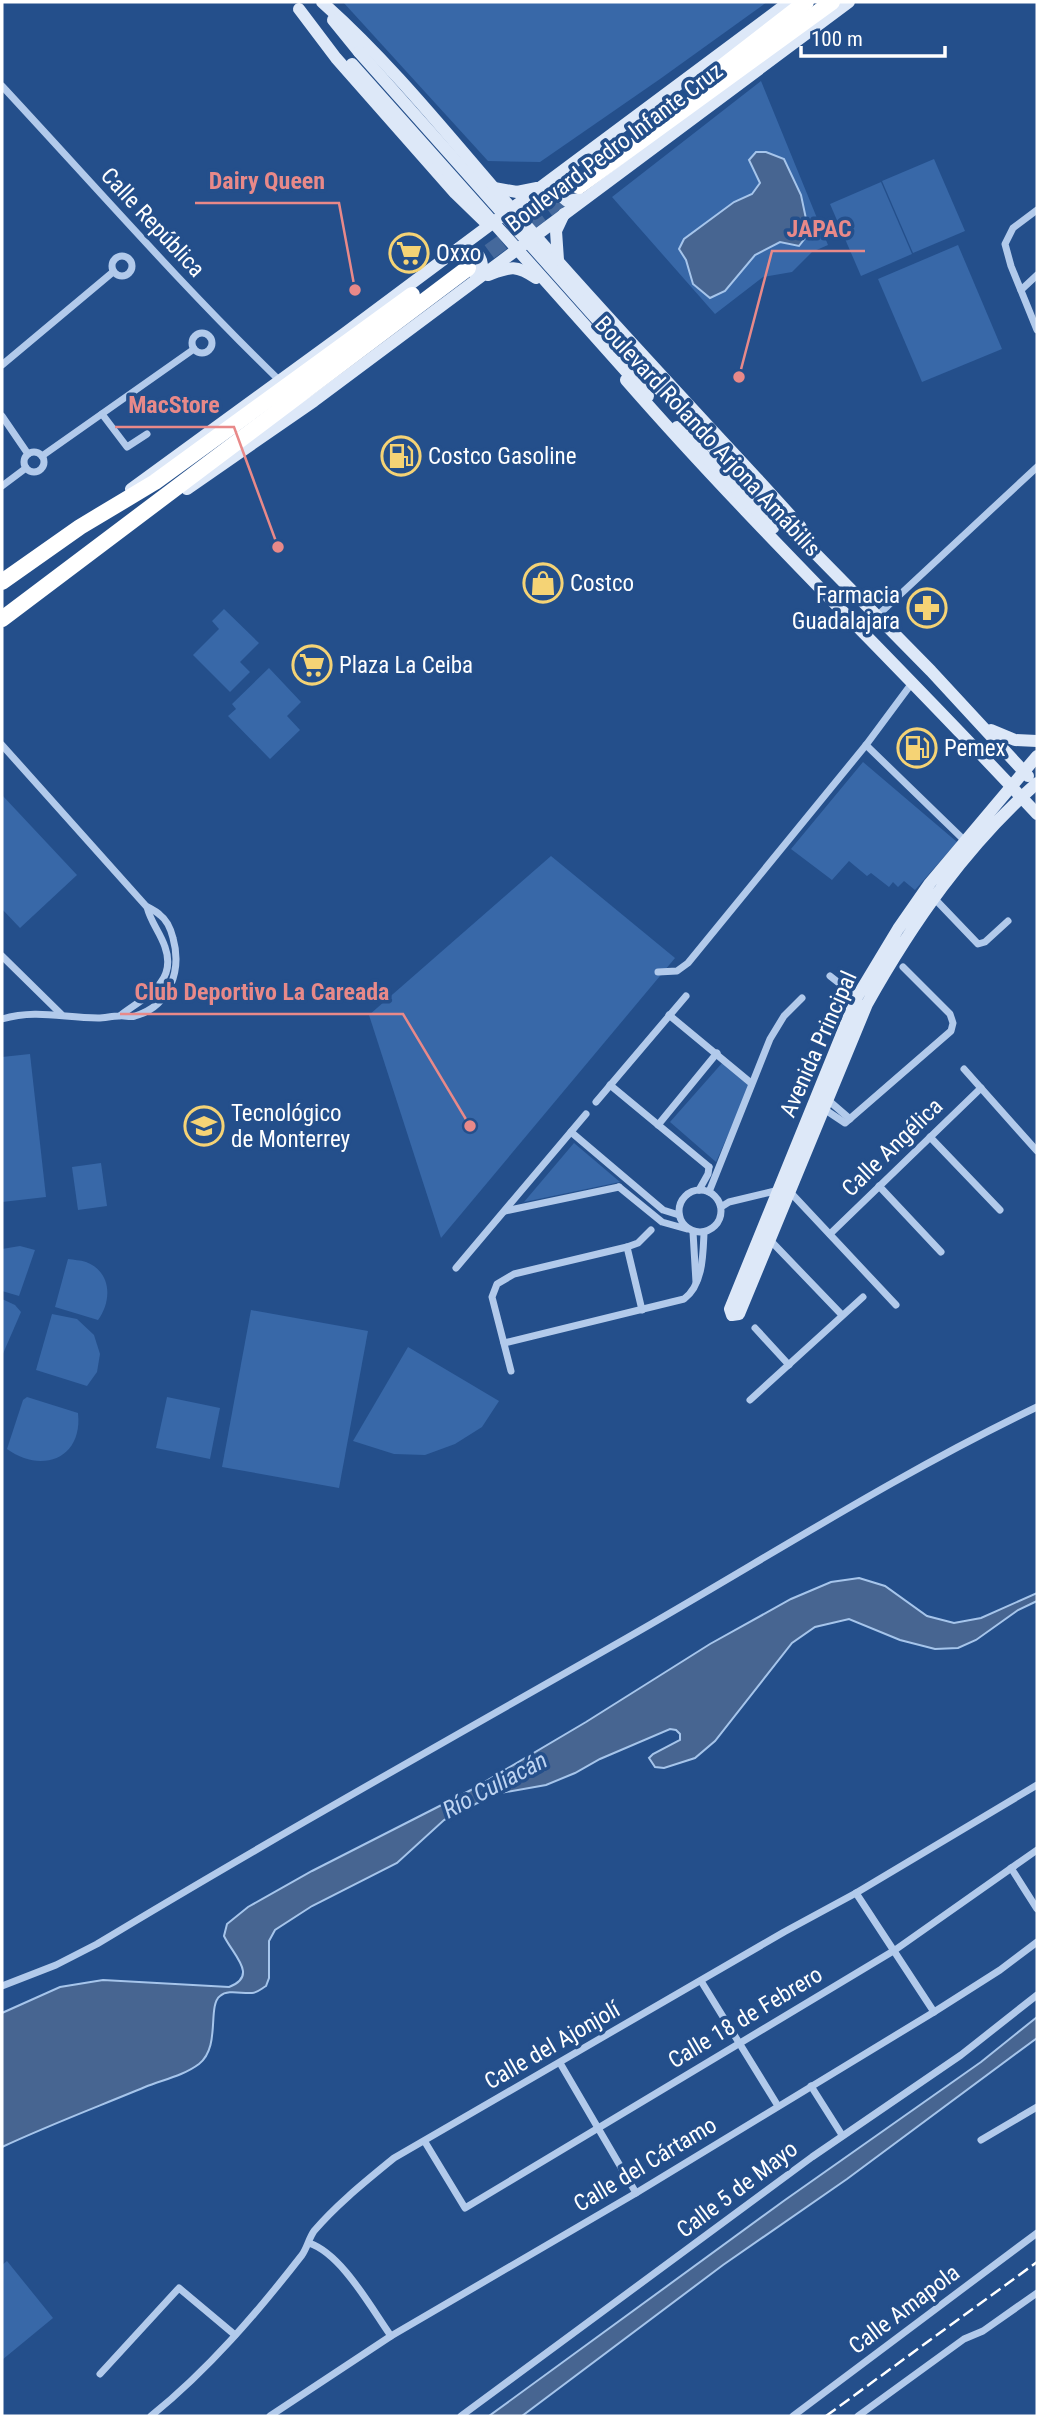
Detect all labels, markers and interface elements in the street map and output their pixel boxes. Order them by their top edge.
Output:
scale bar [801,14,944,58]
text: 100 m [811,27,863,51]
street label: Boulevard Pedro Infante Cruz [501,57,728,238]
callout: Dairy Queen [195,158,339,203]
street label: Calle República [95,162,210,283]
text: Dairy Queen [209,167,325,195]
callout: JAPAC [772,206,865,251]
text: JAPAC [786,215,852,243]
supermarket icon: Oxxo [388,232,430,274]
place label: Oxxo [436,240,481,267]
street label: Boulevard Rolando Arjona Amábilis [589,311,826,562]
callout: MacStore [115,382,234,427]
text: MacStore [128,391,220,419]
fuel station icon: Costco Gasoline [380,435,422,477]
place label: Costco Gasoline [428,443,576,470]
shop icon: Costco [522,562,564,604]
place label: Costco [570,570,634,597]
place label: Farmacia Guadalajara [792,582,900,635]
pharmacy icon: Farmacia Guadalajara [906,587,948,629]
supermarket icon: Plaza La Ceiba [291,644,333,686]
place label: Plaza La Ceiba [339,652,473,679]
fuel station icon: Pemex [896,727,938,769]
place label: Pemex [944,735,1006,762]
street label: Avenida Principal [774,967,863,1121]
callout: Club Deportivo La Careada [120,969,403,1014]
text: Club Deportivo La Careada [135,978,389,1006]
street label: Calle Angélica [836,1093,948,1202]
place label: Tecnológico de Monterrey [231,1100,351,1153]
school or university icon: Tecnológico de Monterrey [183,1105,225,1147]
water label: Río Culiacán [438,1746,552,1824]
street label: Calle 18 de Febrero [663,1961,827,2074]
street label: Calle del Ajonjolí [480,1995,626,2095]
street label: Calle del Cártamo [569,2111,722,2218]
street label: Calle 5 de Mayo [672,2135,803,2243]
street label: Calle Amapola [844,2259,965,2360]

